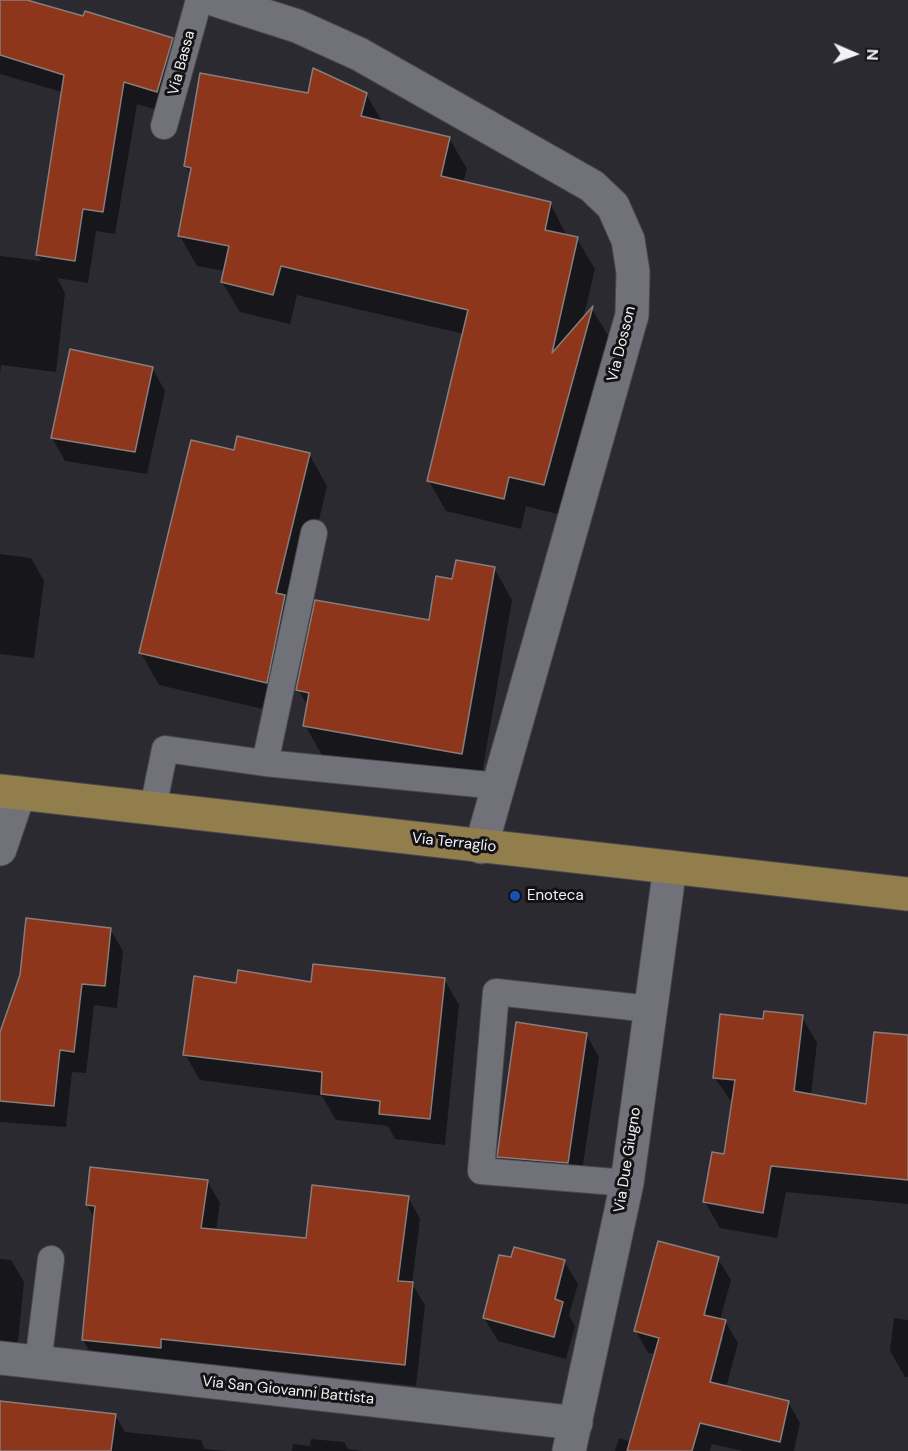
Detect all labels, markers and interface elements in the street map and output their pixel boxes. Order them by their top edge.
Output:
north arrow [824,24,884,84]
street label: Via Bassa [165,29,199,97]
text: N [862,48,883,61]
street label: Via Dosson [604,304,640,384]
street label: Via Terraglio [411,830,497,856]
place label: Enoteca [527,887,584,905]
marker: Enoteca [508,889,522,903]
street label: Via Due Giugno [611,1106,645,1214]
street label: Via San Giovanni Battista [201,1373,375,1409]

